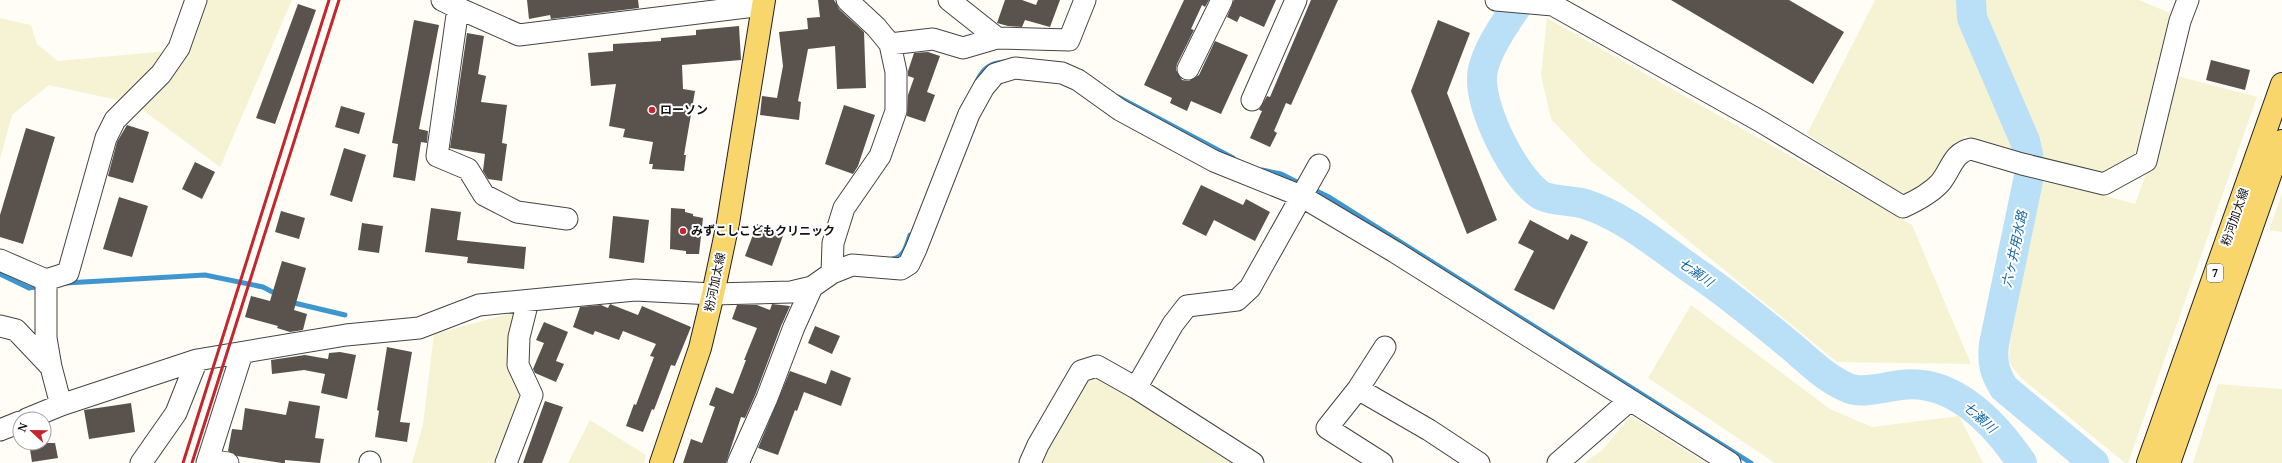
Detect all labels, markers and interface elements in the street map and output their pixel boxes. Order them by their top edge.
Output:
place label: ローソン [660,101,708,118]
marker: ローソン [647,105,657,115]
street label: 粉河加太線 [2217,186,2252,248]
water label: 六ヶ井用水路 [1997,208,2031,289]
place label: みずこしこどもクリニック [691,222,835,239]
marker: みずこしこどもクリニック [678,226,688,236]
street label: 粉河加太線 [700,251,729,313]
water label: 七瀬川 [1675,253,1719,292]
road number: 7 [2207,264,2223,282]
water label: 七瀬川 [1959,397,2002,438]
north arrow [12,411,52,451]
text: N [14,420,31,434]

